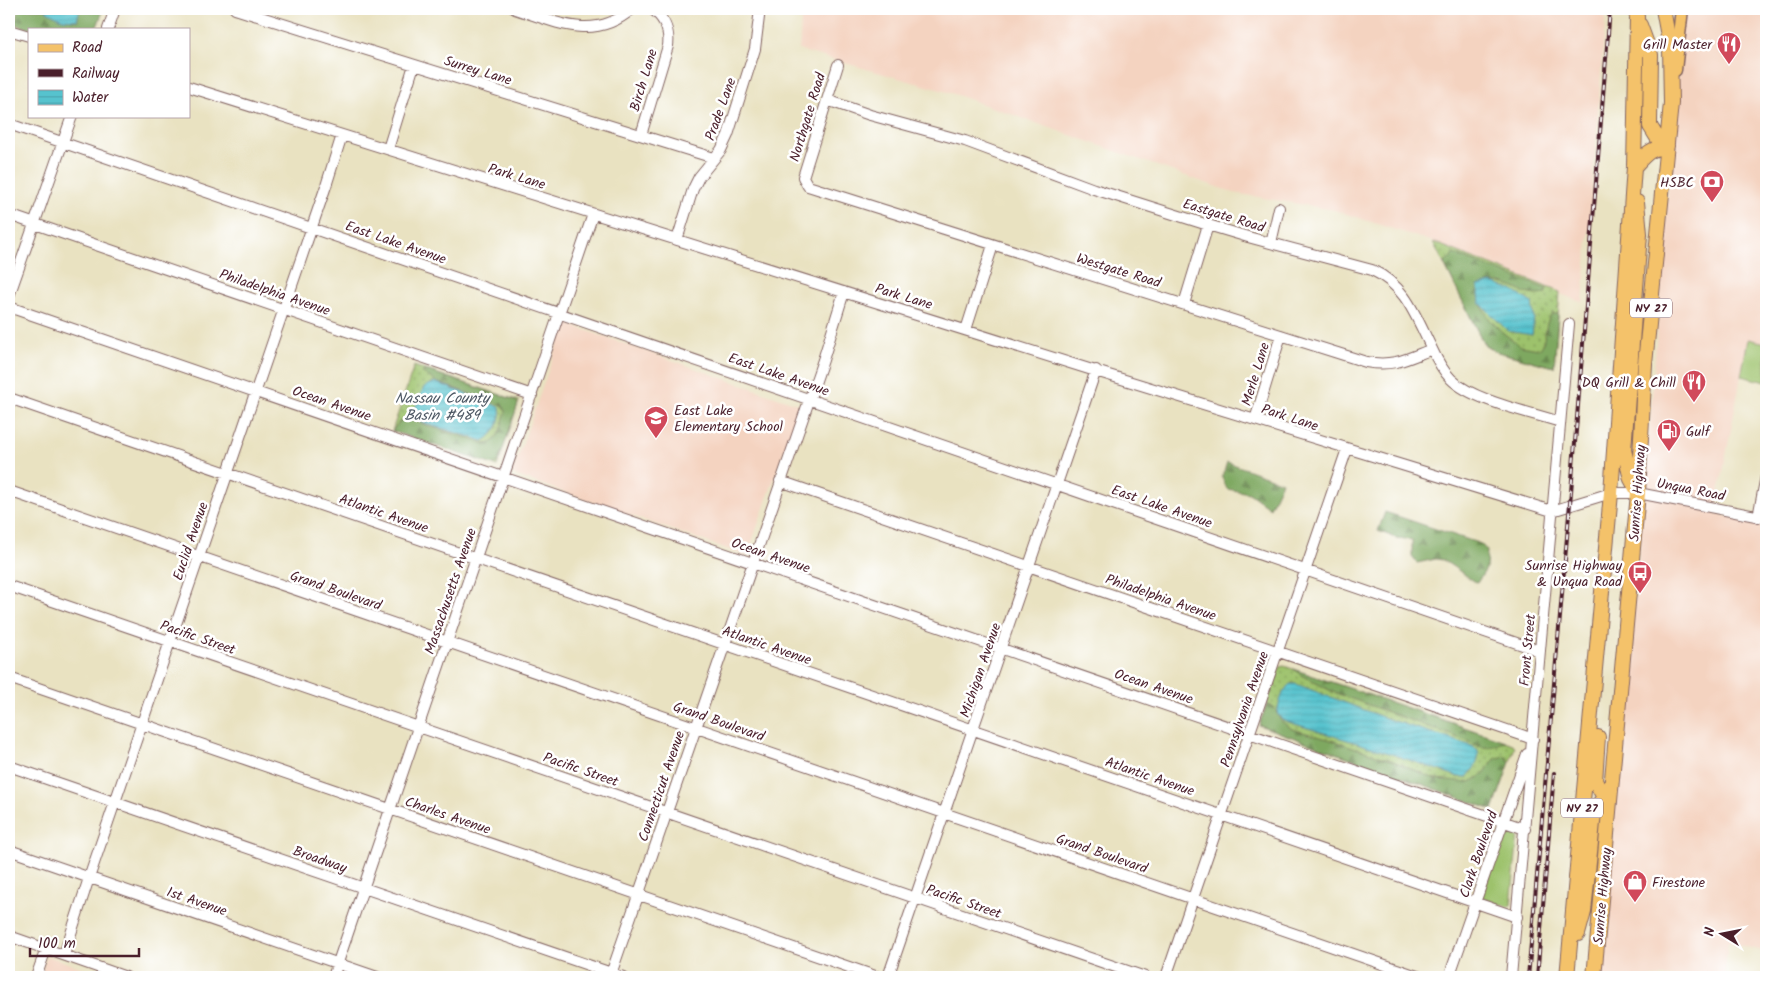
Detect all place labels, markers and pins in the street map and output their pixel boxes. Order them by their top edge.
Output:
restaurant icon: Grill Master [1716,31,1742,65]
place label: Grill Master [1643,34,1713,56]
bank icon: HSBC [1699,169,1725,203]
place label: HSBC [1660,172,1694,194]
restaurant icon: DQ Grill & Chill [1681,369,1707,403]
place label: DQ Grill & Chill [1582,372,1677,394]
place label: East Lake Elementary School [674,400,783,438]
school or university icon: East Lake Elementary School [643,405,669,439]
fuel station icon: Gulf [1656,418,1682,452]
place label: Gulf [1686,421,1712,443]
place label: Sunrise Highway & Unqua Road [1525,555,1623,593]
bus stop icon: Sunrise Highway & Unqua Road [1627,560,1653,594]
shop icon: Firestone [1622,869,1648,903]
place label: Firestone [1652,872,1706,894]

